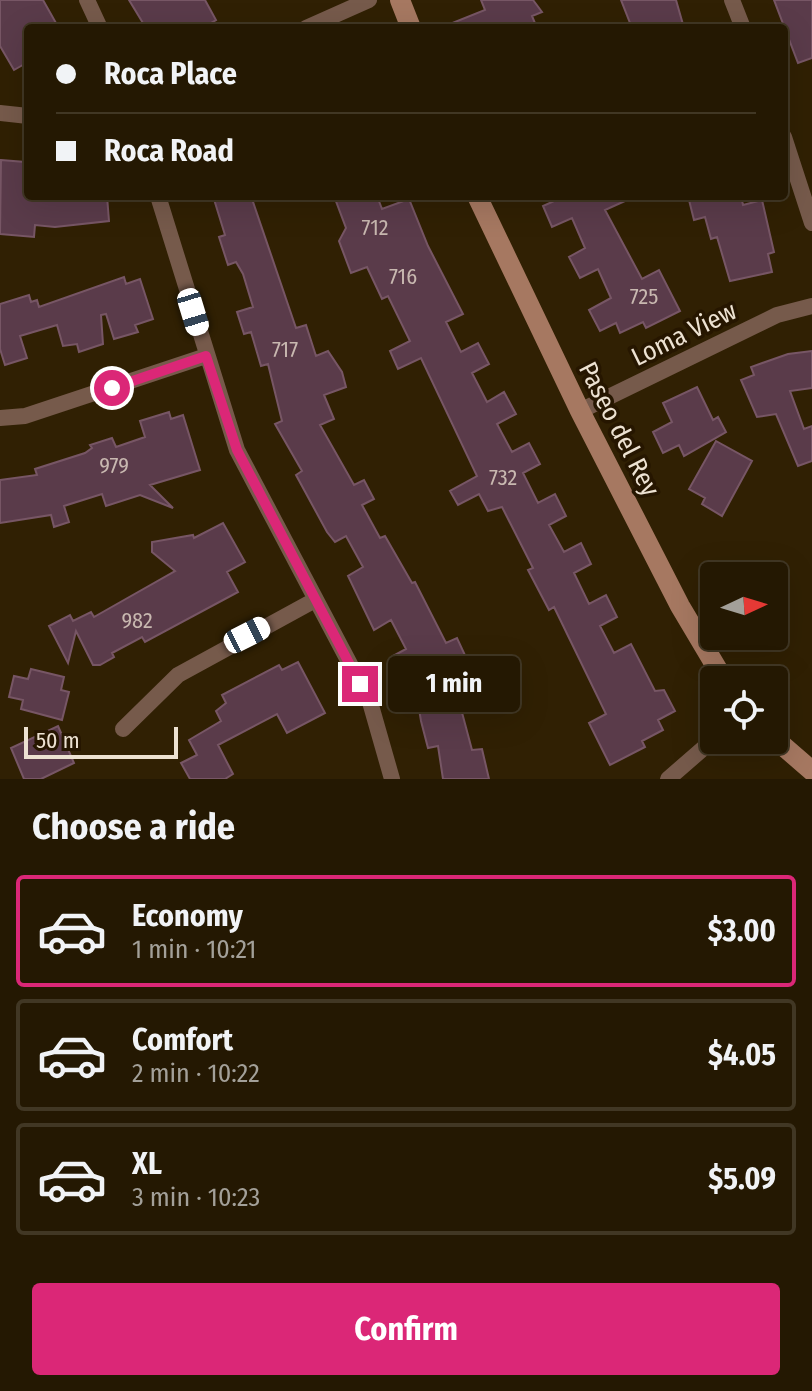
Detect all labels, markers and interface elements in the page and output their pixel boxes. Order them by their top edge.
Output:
text: Roca Place [104,56,237,92]
text: Roca Road [104,133,234,169]
house number: 712 [362,214,388,241]
house number: 716 [389,263,417,290]
house number: 725 [630,283,658,310]
car [175,286,211,338]
street label: Loma View [626,295,742,373]
house number: 717 [272,336,298,363]
street label: Paseo del Rey [572,357,666,502]
route start [94,370,130,406]
house number: 979 [99,452,129,479]
house number: 732 [489,464,517,491]
north arrow [700,562,788,650]
map controls [700,562,788,754]
house number: 982 [121,607,153,634]
car [220,613,274,657]
callout: 1 min [388,656,520,712]
route end [342,666,378,702]
button: locate [700,666,788,754]
text: 1 min [426,668,482,699]
scale bar [24,723,178,759]
text: 50 m [36,727,80,754]
text: Choose a ride [32,805,235,849]
icon: car [36,895,108,967]
text: Economy [132,898,243,934]
text: $3.00 [708,913,776,949]
text: 1 min · 10:21 [132,934,256,965]
icon: car [36,1019,108,1091]
text: Comfort [132,1022,233,1058]
text: $4.05 [708,1037,776,1073]
text: 2 min · 10:22 [132,1058,260,1089]
icon: car [36,1143,108,1215]
text: XL [132,1146,162,1182]
text: $5.09 [708,1161,776,1197]
text: 3 min · 10:23 [132,1182,260,1213]
button: Confirm [32,1283,780,1375]

